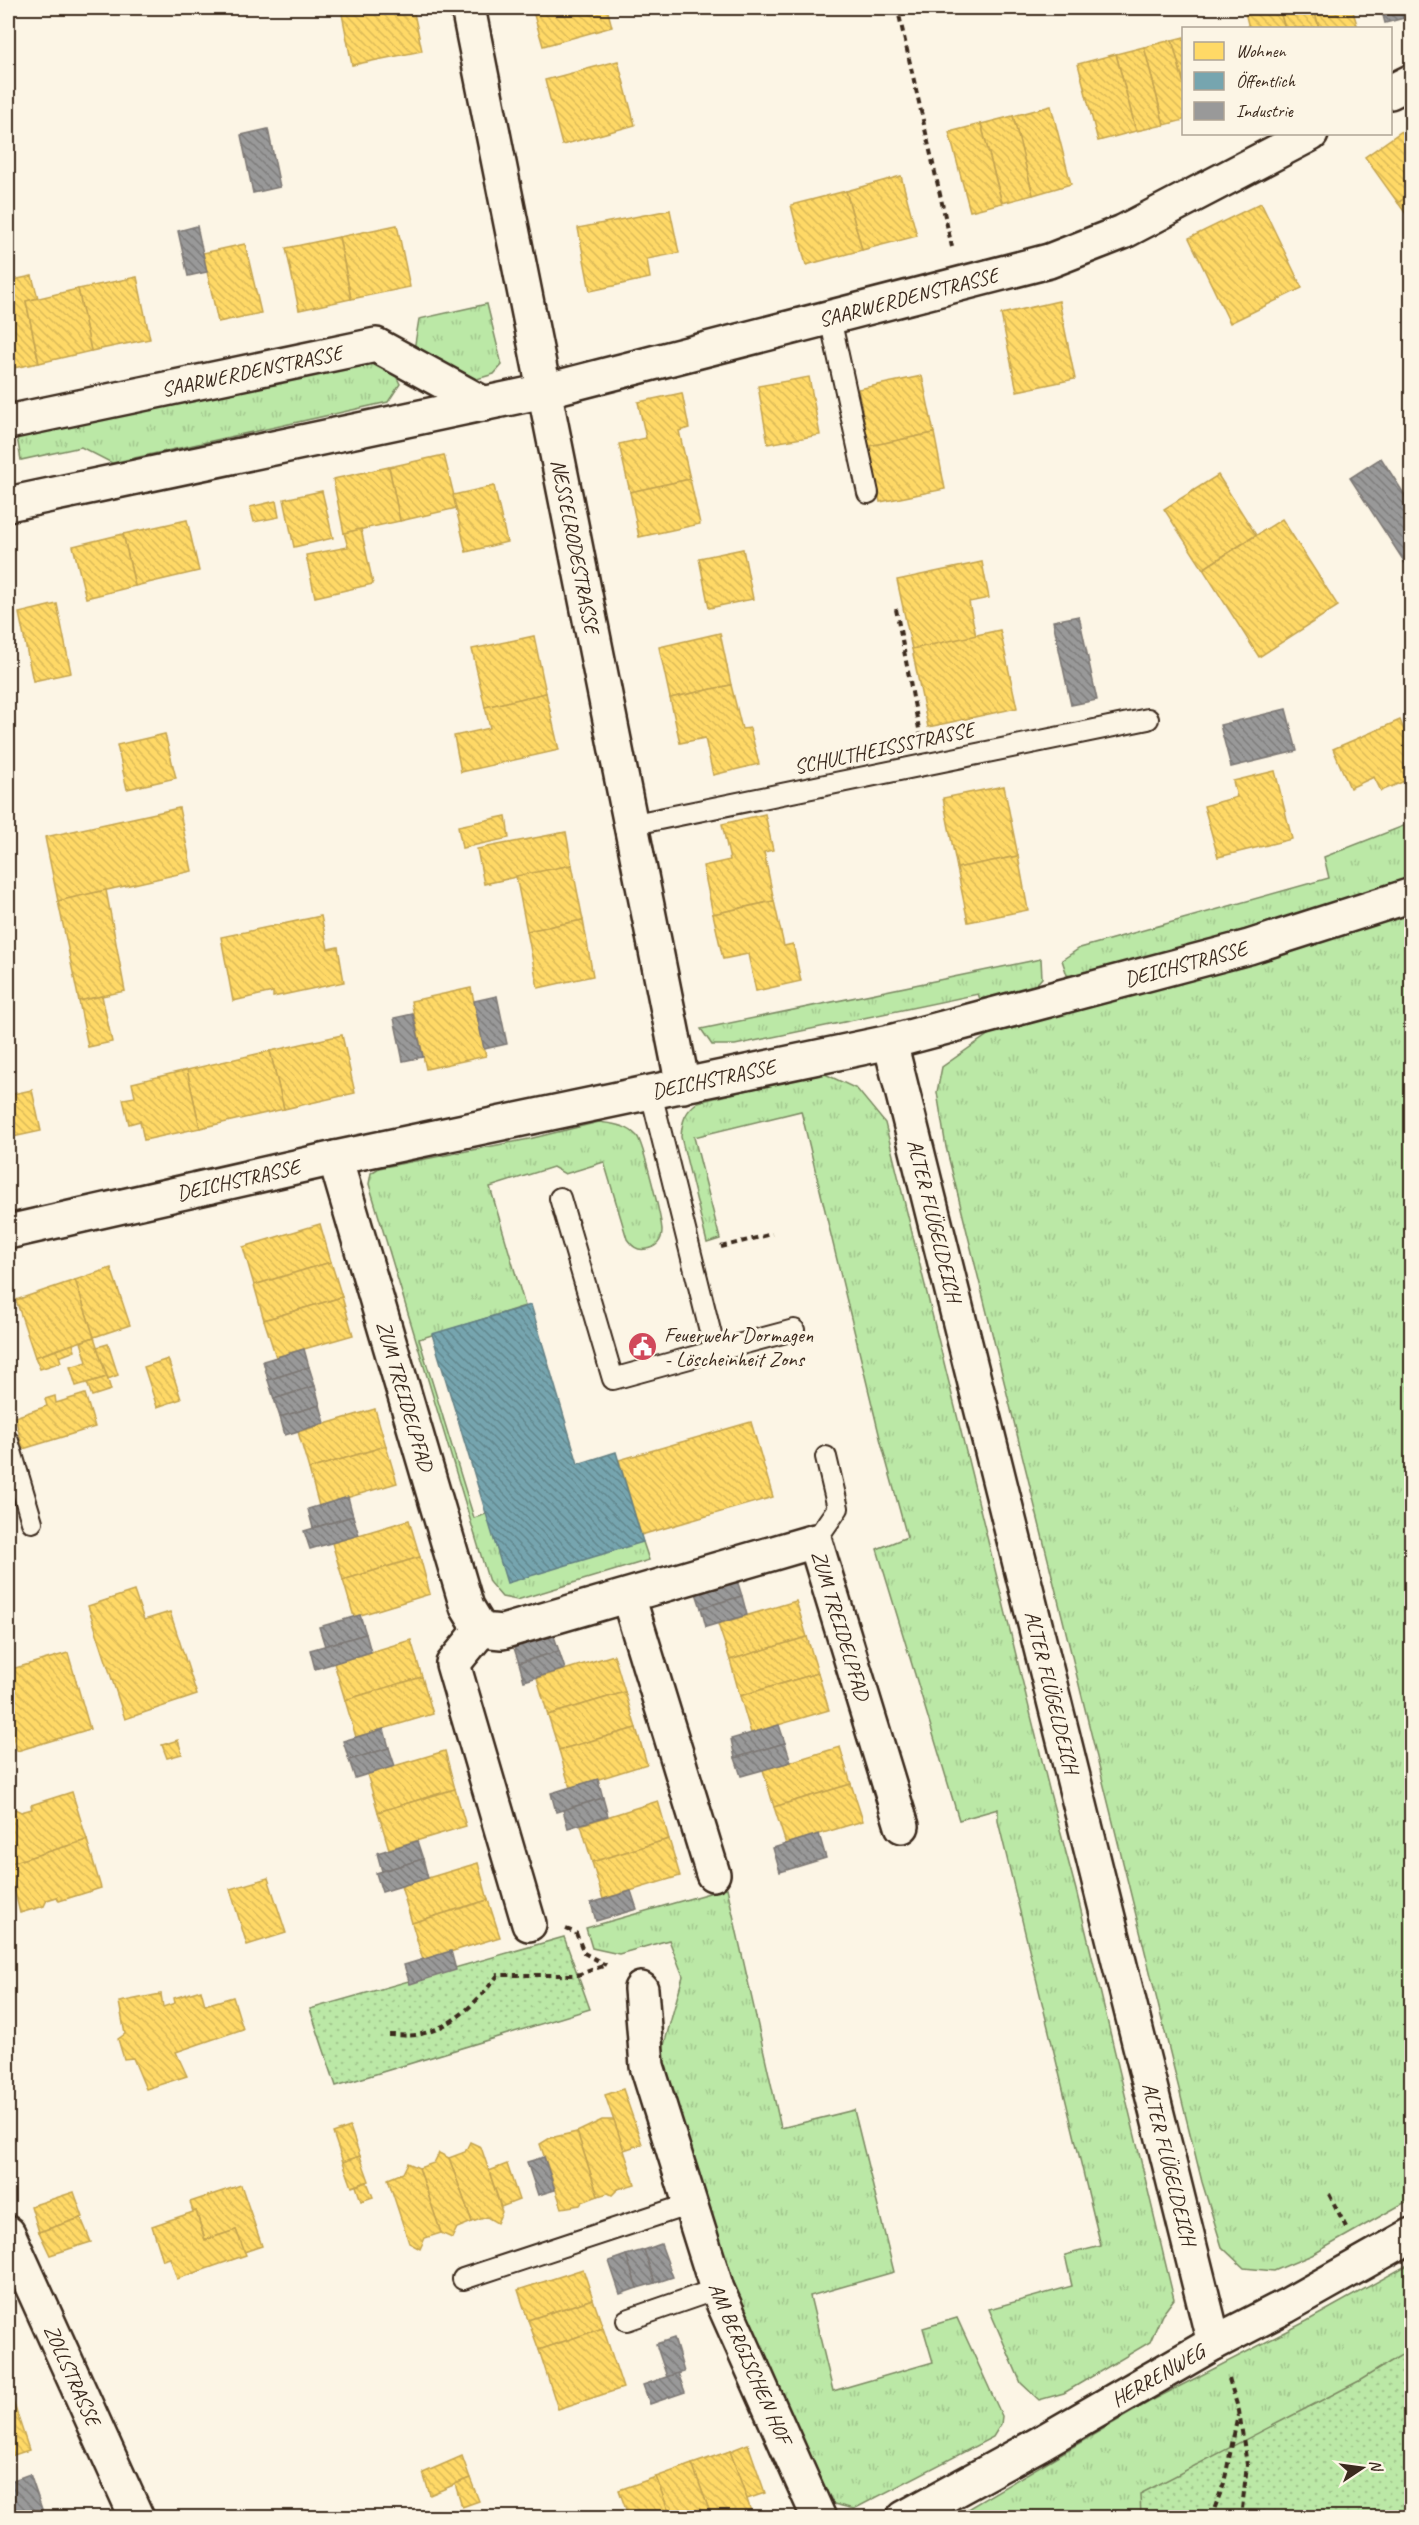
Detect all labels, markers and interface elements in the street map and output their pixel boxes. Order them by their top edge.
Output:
legend [1182,27,1392,135]
text: Wohnen [1236,40,1287,62]
text: Öffentlich [1236,70,1296,92]
text: Industrie [1236,100,1294,122]
street label: SAARWERDENSTRASSE [816,261,1003,333]
street label: SAARWERDENSTRASSE [159,339,347,403]
street label: NESSELRODESTRASSE [545,457,606,638]
street label: SCHULTHEISSSTRASSE [792,716,979,780]
street label: DEICHSTRASSE [1122,934,1252,992]
street label: DEICHSTRASSE [650,1053,780,1104]
street label: ALTER FLÜGELDEICH [902,1137,968,1308]
street label: DEICHSTRASSE [174,1153,305,1206]
street label: ZUM TREIDELPFAD [371,1318,440,1476]
place label: Feuerwehr Dormagen - Löscheinheit Zons [664,1322,814,1372]
public building icon: Feuerwehr Dormagen - Löscheinheit Zons [627,1331,659,1363]
street label: ZUM TREIDELPFAD [806,1547,876,1705]
street label: ALTER FLÜGELDEICH [1019,1608,1085,1779]
street label: ALTER FLÜGELDEICH [1137,2080,1203,2251]
street label: AM BERGISCHEN HOF [703,2280,799,2452]
street label: ZOLLSTRASSE [38,2321,107,2432]
street label: HERRENWEG [1107,2337,1212,2413]
north arrow [1332,2438,1392,2498]
text: N [1365,2458,1387,2475]

